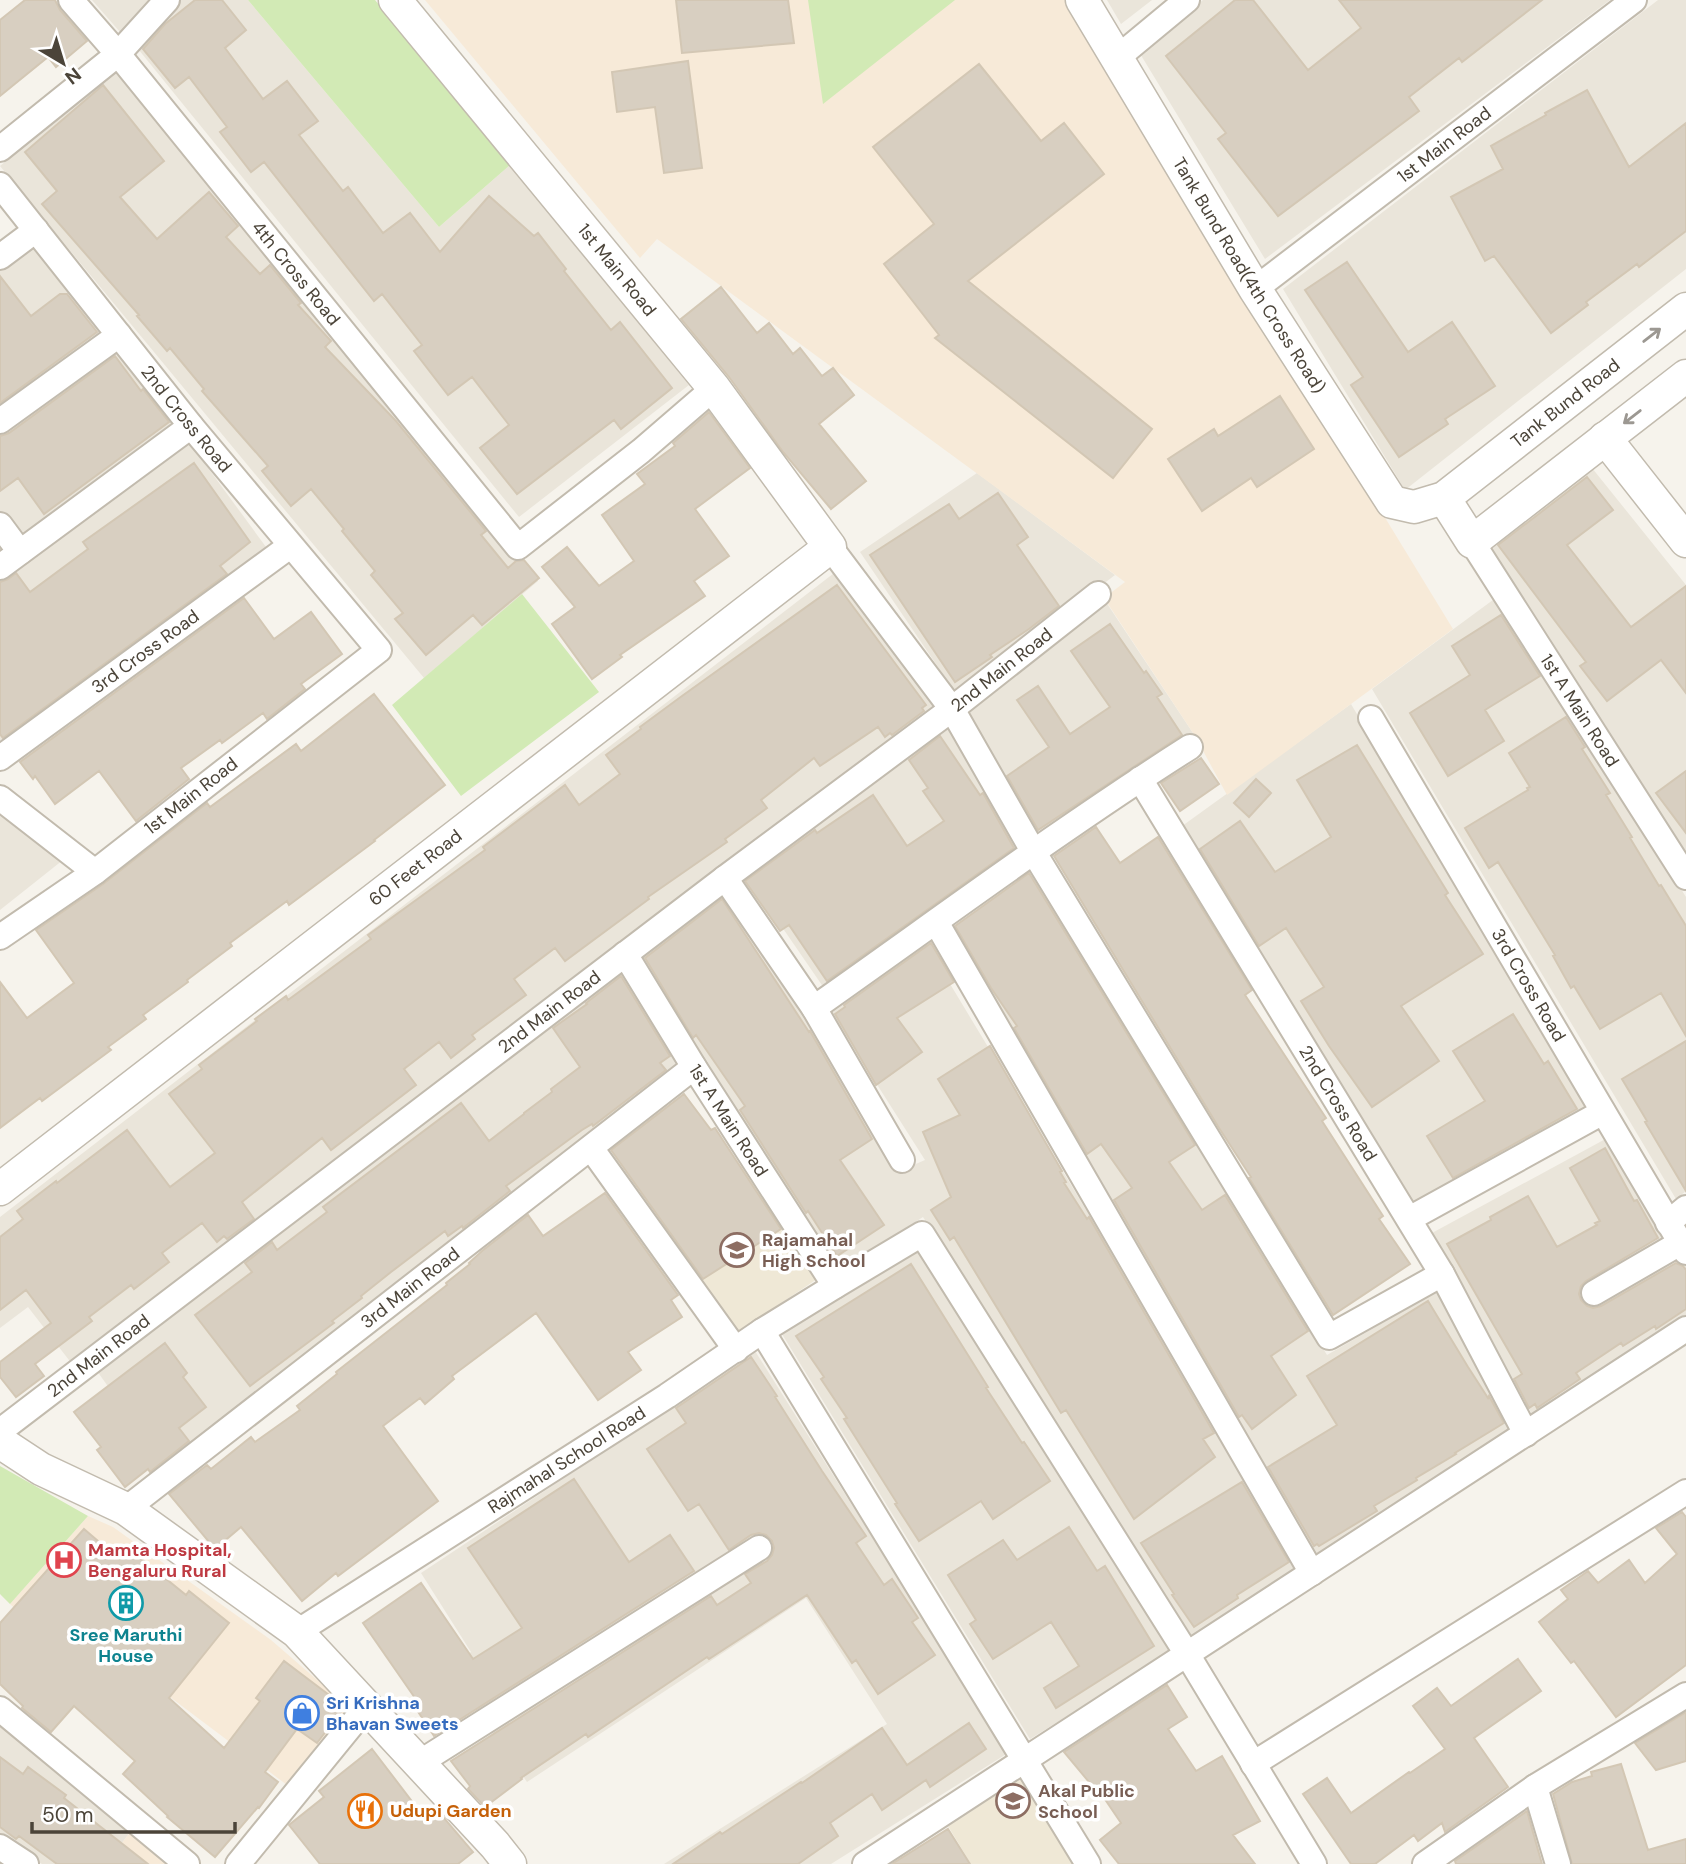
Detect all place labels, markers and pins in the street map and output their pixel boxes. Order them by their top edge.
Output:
place label: Rajamahal High School [762,1228,866,1273]
school or university icon: Rajamahal High School [718,1231,756,1269]
place label: Mamta Hospital, Bengaluru Rural [88,1538,232,1583]
hospital icon: Mamta Hospital, Bengaluru Rural [45,1541,83,1579]
building icon: Sree Maruthi House [107,1584,145,1622]
place label: Sree Maruthi House [70,1623,182,1668]
place label: Sri Krishna Bhavan Sweets [326,1691,459,1736]
shop icon: Sri Krishna Bhavan Sweets [283,1694,321,1732]
place label: Akal Public School [1038,1779,1135,1824]
school or university icon: Akal Public School [994,1782,1032,1820]
restaurant icon: Udupi Garden [346,1792,384,1830]
place label: Udupi Garden [390,1799,512,1823]

